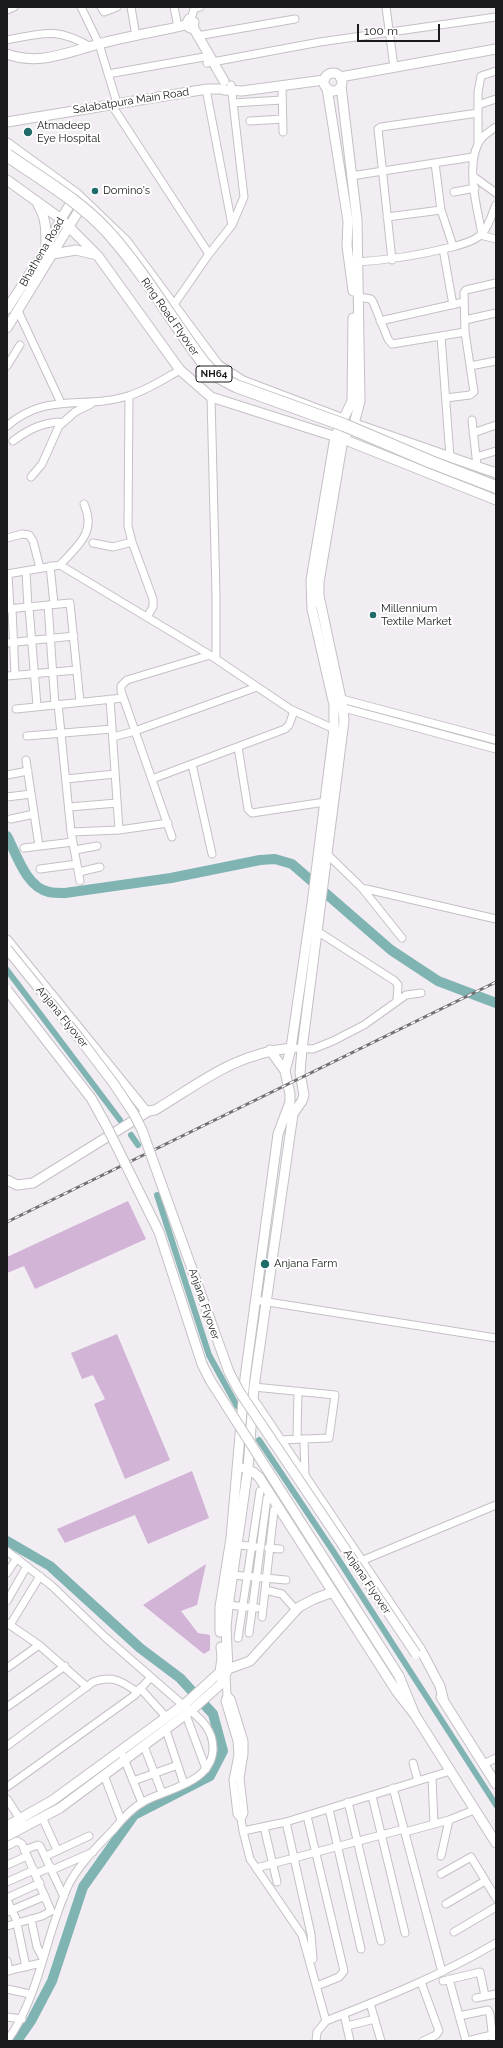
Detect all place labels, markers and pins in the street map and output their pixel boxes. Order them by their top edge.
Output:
place label: Atmadeep Eye Hospital [37,119,100,145]
marker: Atmadeep Eye Hospital [22,126,34,138]
place label: Domino's [103,184,150,198]
marker: Domino's [90,186,100,196]
place label: Millennium Textile Market [381,602,452,628]
marker: Millennium Textile Market [368,610,378,620]
place label: Anjana Farm [274,1257,337,1271]
marker: Anjana Farm [259,1258,271,1270]

